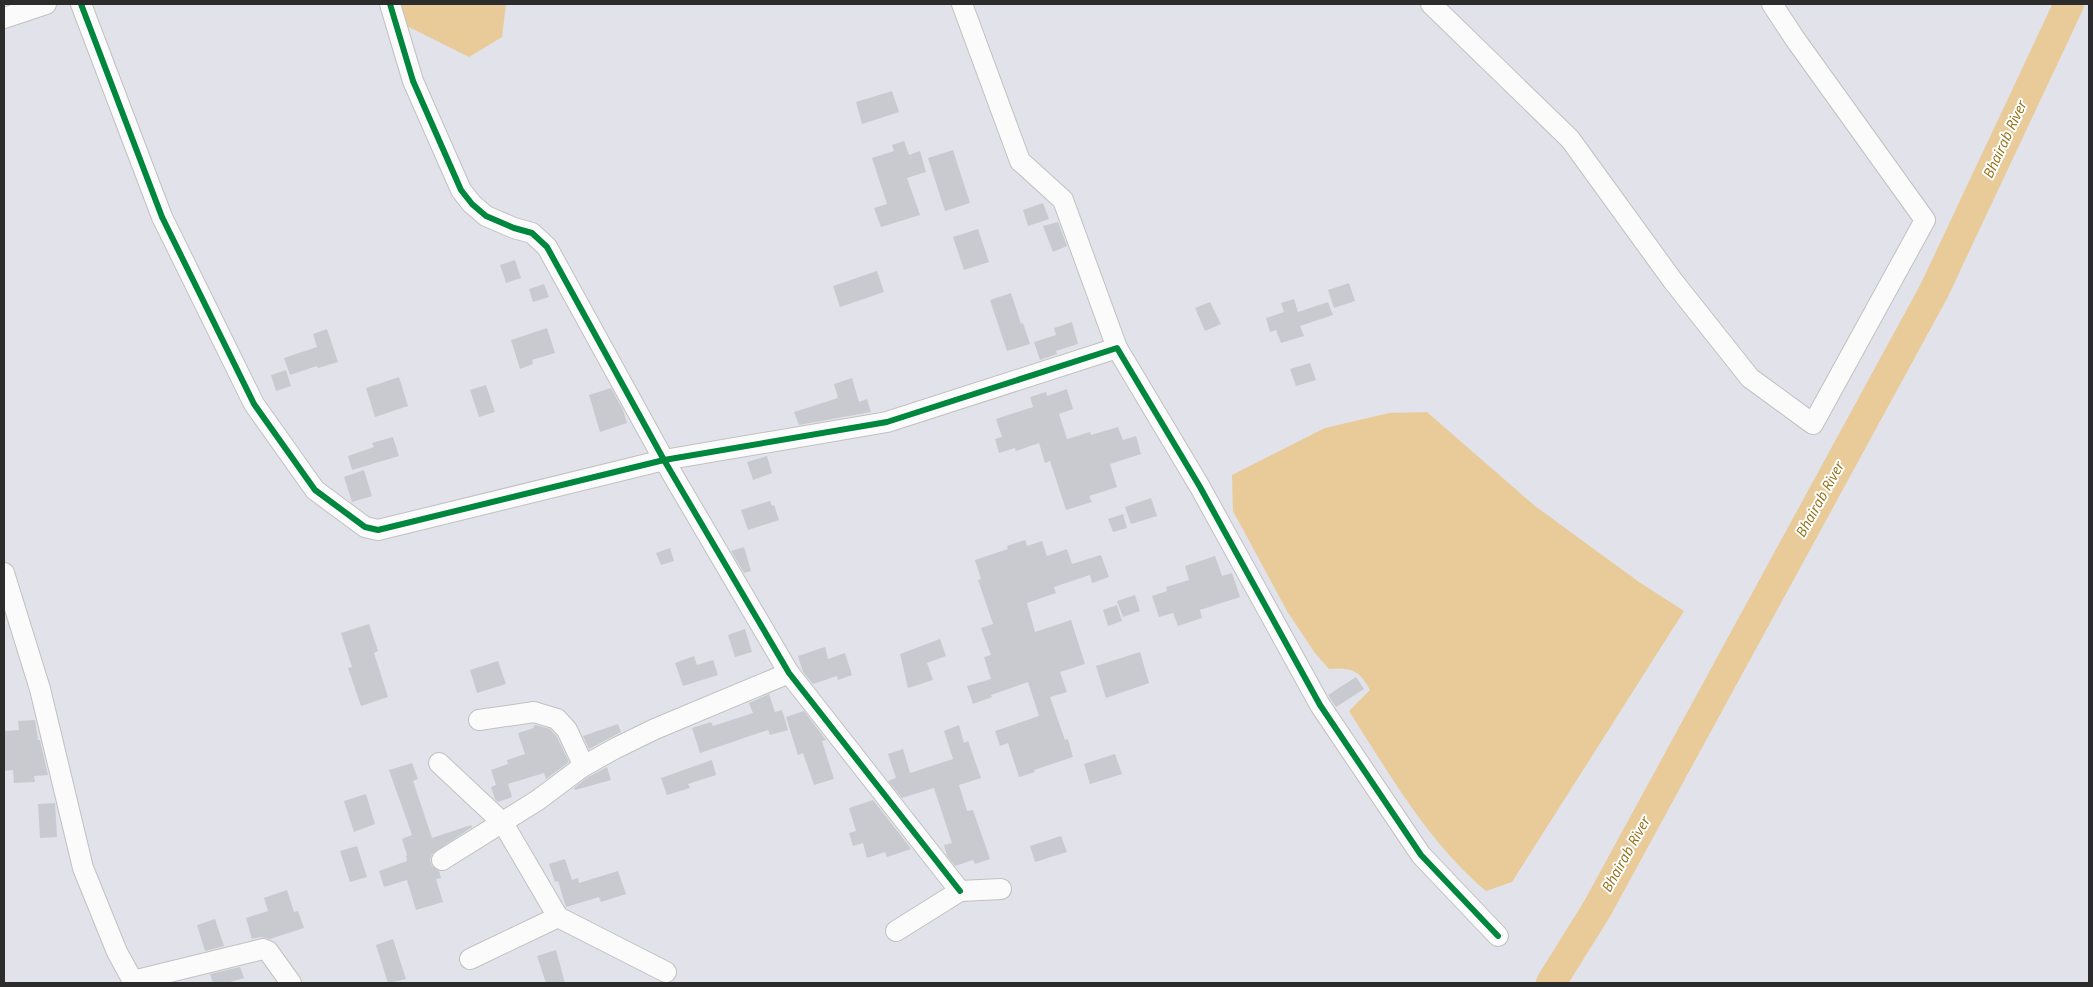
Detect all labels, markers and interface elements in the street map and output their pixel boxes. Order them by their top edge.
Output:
water label: Bhairab River [1978,96,2031,181]
water label: Bhairab River [1791,457,1848,540]
water label: Bhairab River [1597,812,1654,895]

